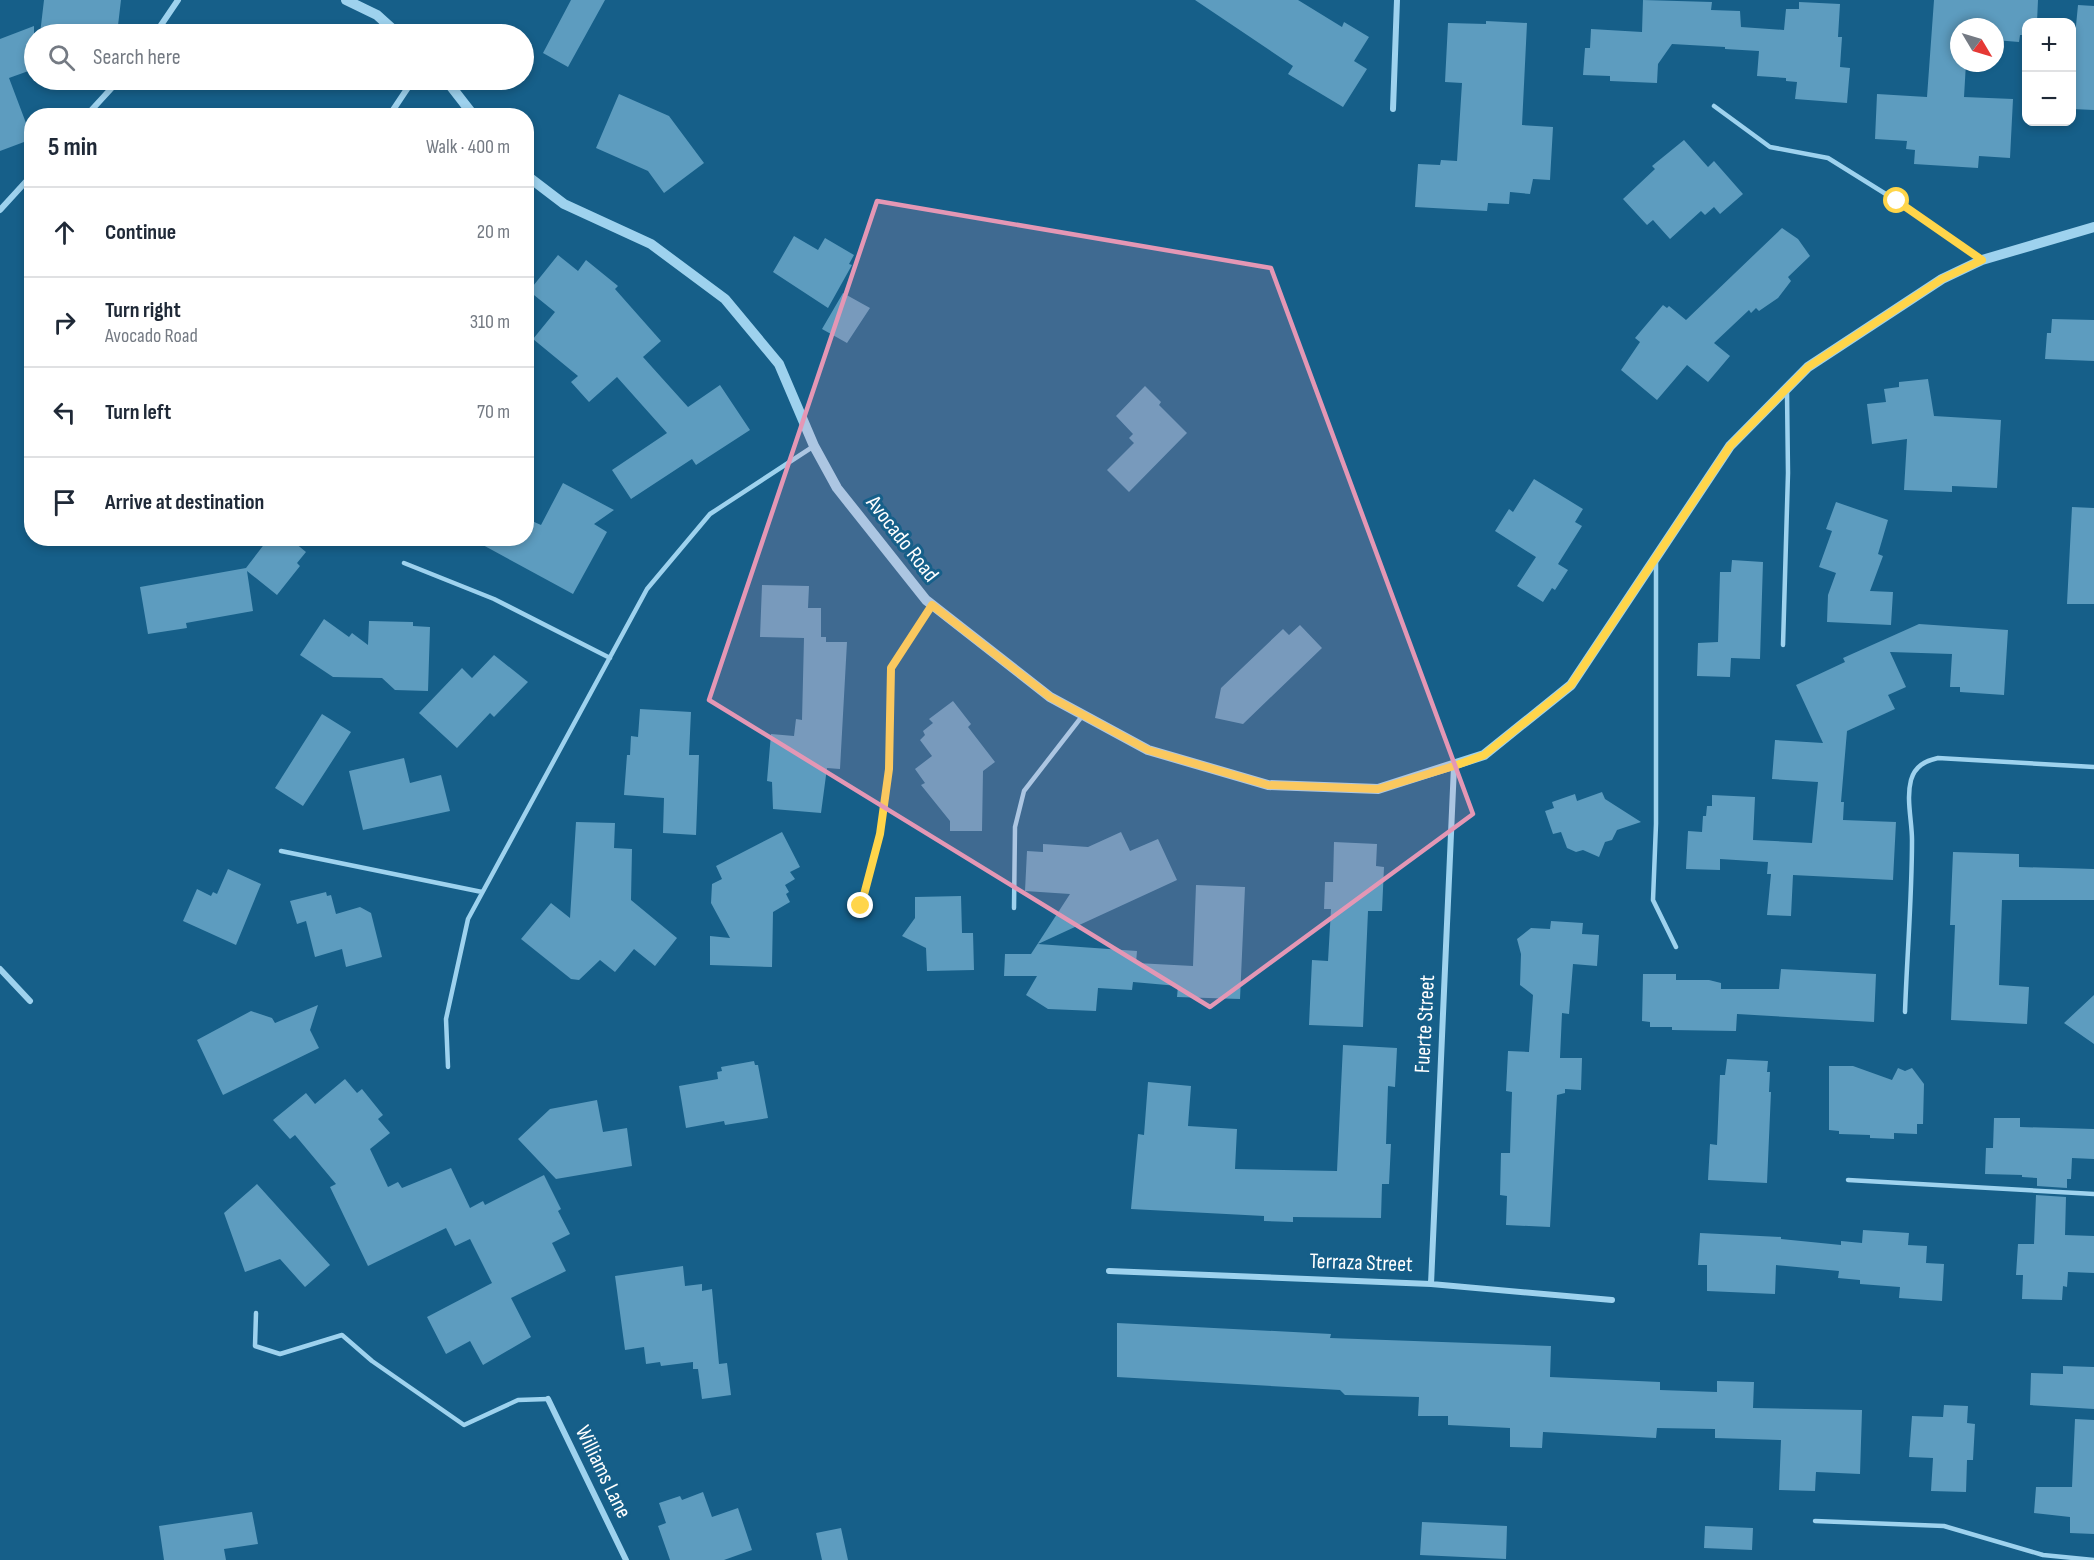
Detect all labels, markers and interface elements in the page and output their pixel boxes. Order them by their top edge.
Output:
north arrow [1950,18,2004,72]
map controls [2022,18,2076,126]
button: + [2022,18,2076,72]
search box [24,24,534,90]
icon: search [45,41,78,74]
text: Search here [93,44,180,71]
button: − [2022,72,2076,126]
text: 5 min [48,132,98,163]
text: Walk · 400 m [426,135,510,159]
route start [1883,187,1909,213]
icon: ahead [48,216,81,249]
text: Continue [105,219,176,246]
text: 20 m [477,220,510,244]
text: Turn right [105,297,181,324]
icon: right [48,306,81,339]
text: 310 m [470,310,510,334]
text: Avocado Road [105,324,198,348]
icon: left [48,396,81,429]
text: Turn left [105,399,171,426]
text: 70 m [477,400,510,424]
icon: arrive [48,486,81,519]
text: Arrive at destination [105,489,264,516]
street label: Avocado Road [859,490,944,588]
route end [847,892,873,918]
street label: Fuerte Street [1409,974,1441,1074]
street label: Terraza Street [1309,1248,1413,1278]
street label: Williams Lane [569,1421,637,1523]

